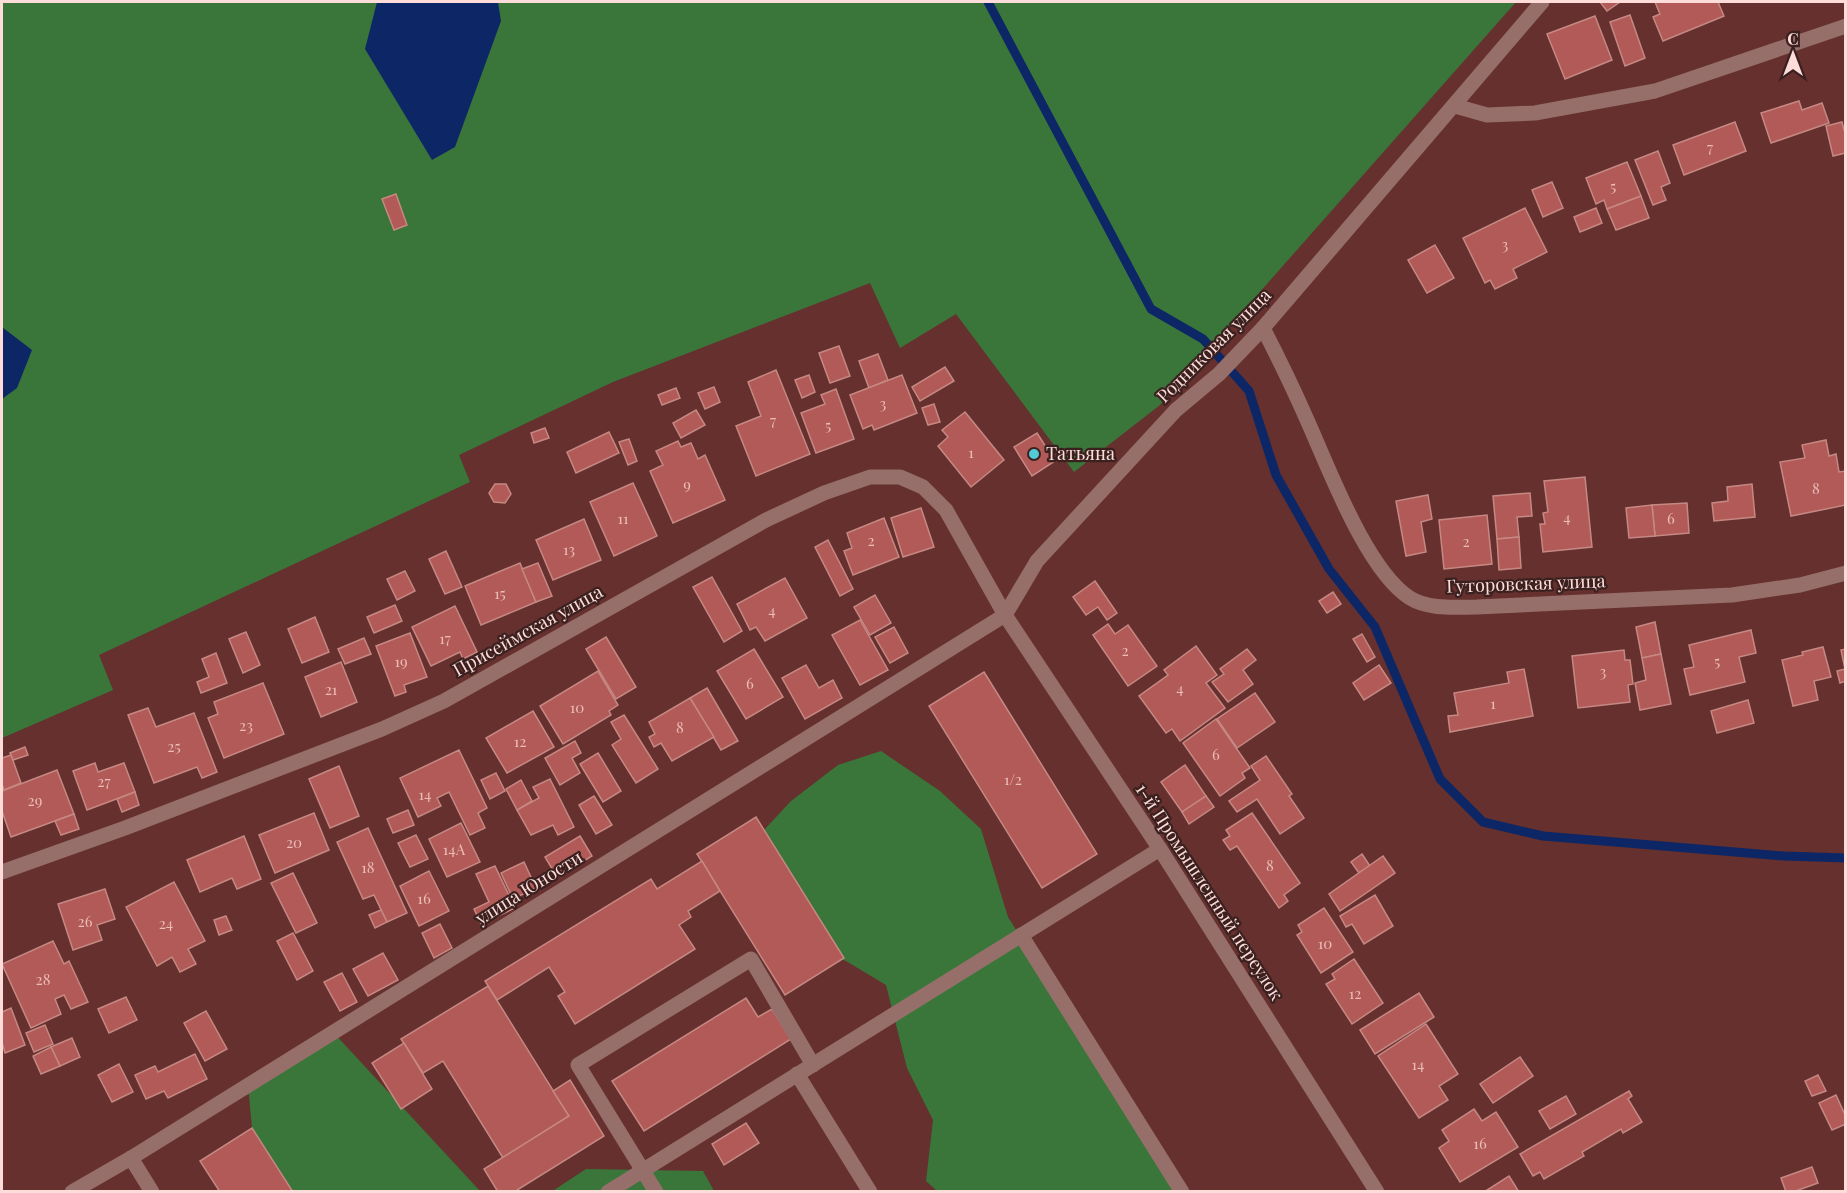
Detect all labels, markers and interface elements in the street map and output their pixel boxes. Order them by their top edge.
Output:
north arrow [1763,24,1823,84]
text: С [1787,28,1799,49]
house number: 7 [1707,137,1713,157]
house number: 5 [1610,176,1616,196]
house number: 3 [1502,234,1509,254]
street label: Родниковая улица [1151,283,1276,408]
house number: 3 [880,393,887,413]
house number: 7 [770,410,776,430]
house number: 5 [825,415,831,435]
place label: Татьяна [1046,441,1115,465]
house number: 1 [968,442,974,462]
marker: Татьяна [1027,447,1041,461]
house number: 9 [683,474,691,494]
house number: 8 [1812,478,1820,498]
house number: 4 [1563,507,1571,527]
house number: 11 [617,508,629,528]
house number: 6 [1667,508,1675,528]
house number: 2 [867,530,875,550]
house number: 2 [1462,531,1470,551]
house number: 13 [563,539,575,559]
street label: Гуторовская улица [1446,568,1606,598]
street label: Присеймская улица [448,579,607,681]
house number: 15 [494,583,506,603]
house number: 4 [768,600,776,620]
house number: 17 [439,628,451,648]
house number: 2 [1121,640,1129,660]
house number: 19 [394,651,408,671]
house number: 5 [1714,651,1720,671]
house number: 3 [1600,661,1607,681]
house number: 6 [746,673,754,693]
house number: 4 [1176,678,1184,698]
house number: 21 [325,679,338,699]
house number: 1 [1490,693,1496,713]
house number: 10 [570,697,584,717]
house number: 23 [239,715,253,735]
house number: 8 [676,717,684,737]
house number: 12 [514,731,526,751]
house number: 25 [167,736,181,756]
house number: 6 [1212,744,1220,764]
house number: 1/2 [1004,769,1022,789]
house number: 27 [97,771,111,791]
street label: 1-й Промышленный переулок [1131,778,1289,1005]
house number: 14 [419,784,431,804]
house number: 29 [28,790,42,810]
house number: 20 [286,832,302,852]
house number: 14А [443,839,466,859]
street label: улица Юности [469,845,587,930]
house number: 8 [1266,855,1274,875]
house number: 18 [361,857,375,877]
house number: 16 [417,888,431,908]
house number: 26 [78,911,93,931]
house number: 24 [159,913,173,933]
house number: 10 [1318,933,1332,953]
house number: 28 [36,969,51,989]
house number: 12 [1349,983,1361,1003]
house number: 14 [1412,1054,1424,1074]
house number: 16 [1473,1133,1487,1153]

